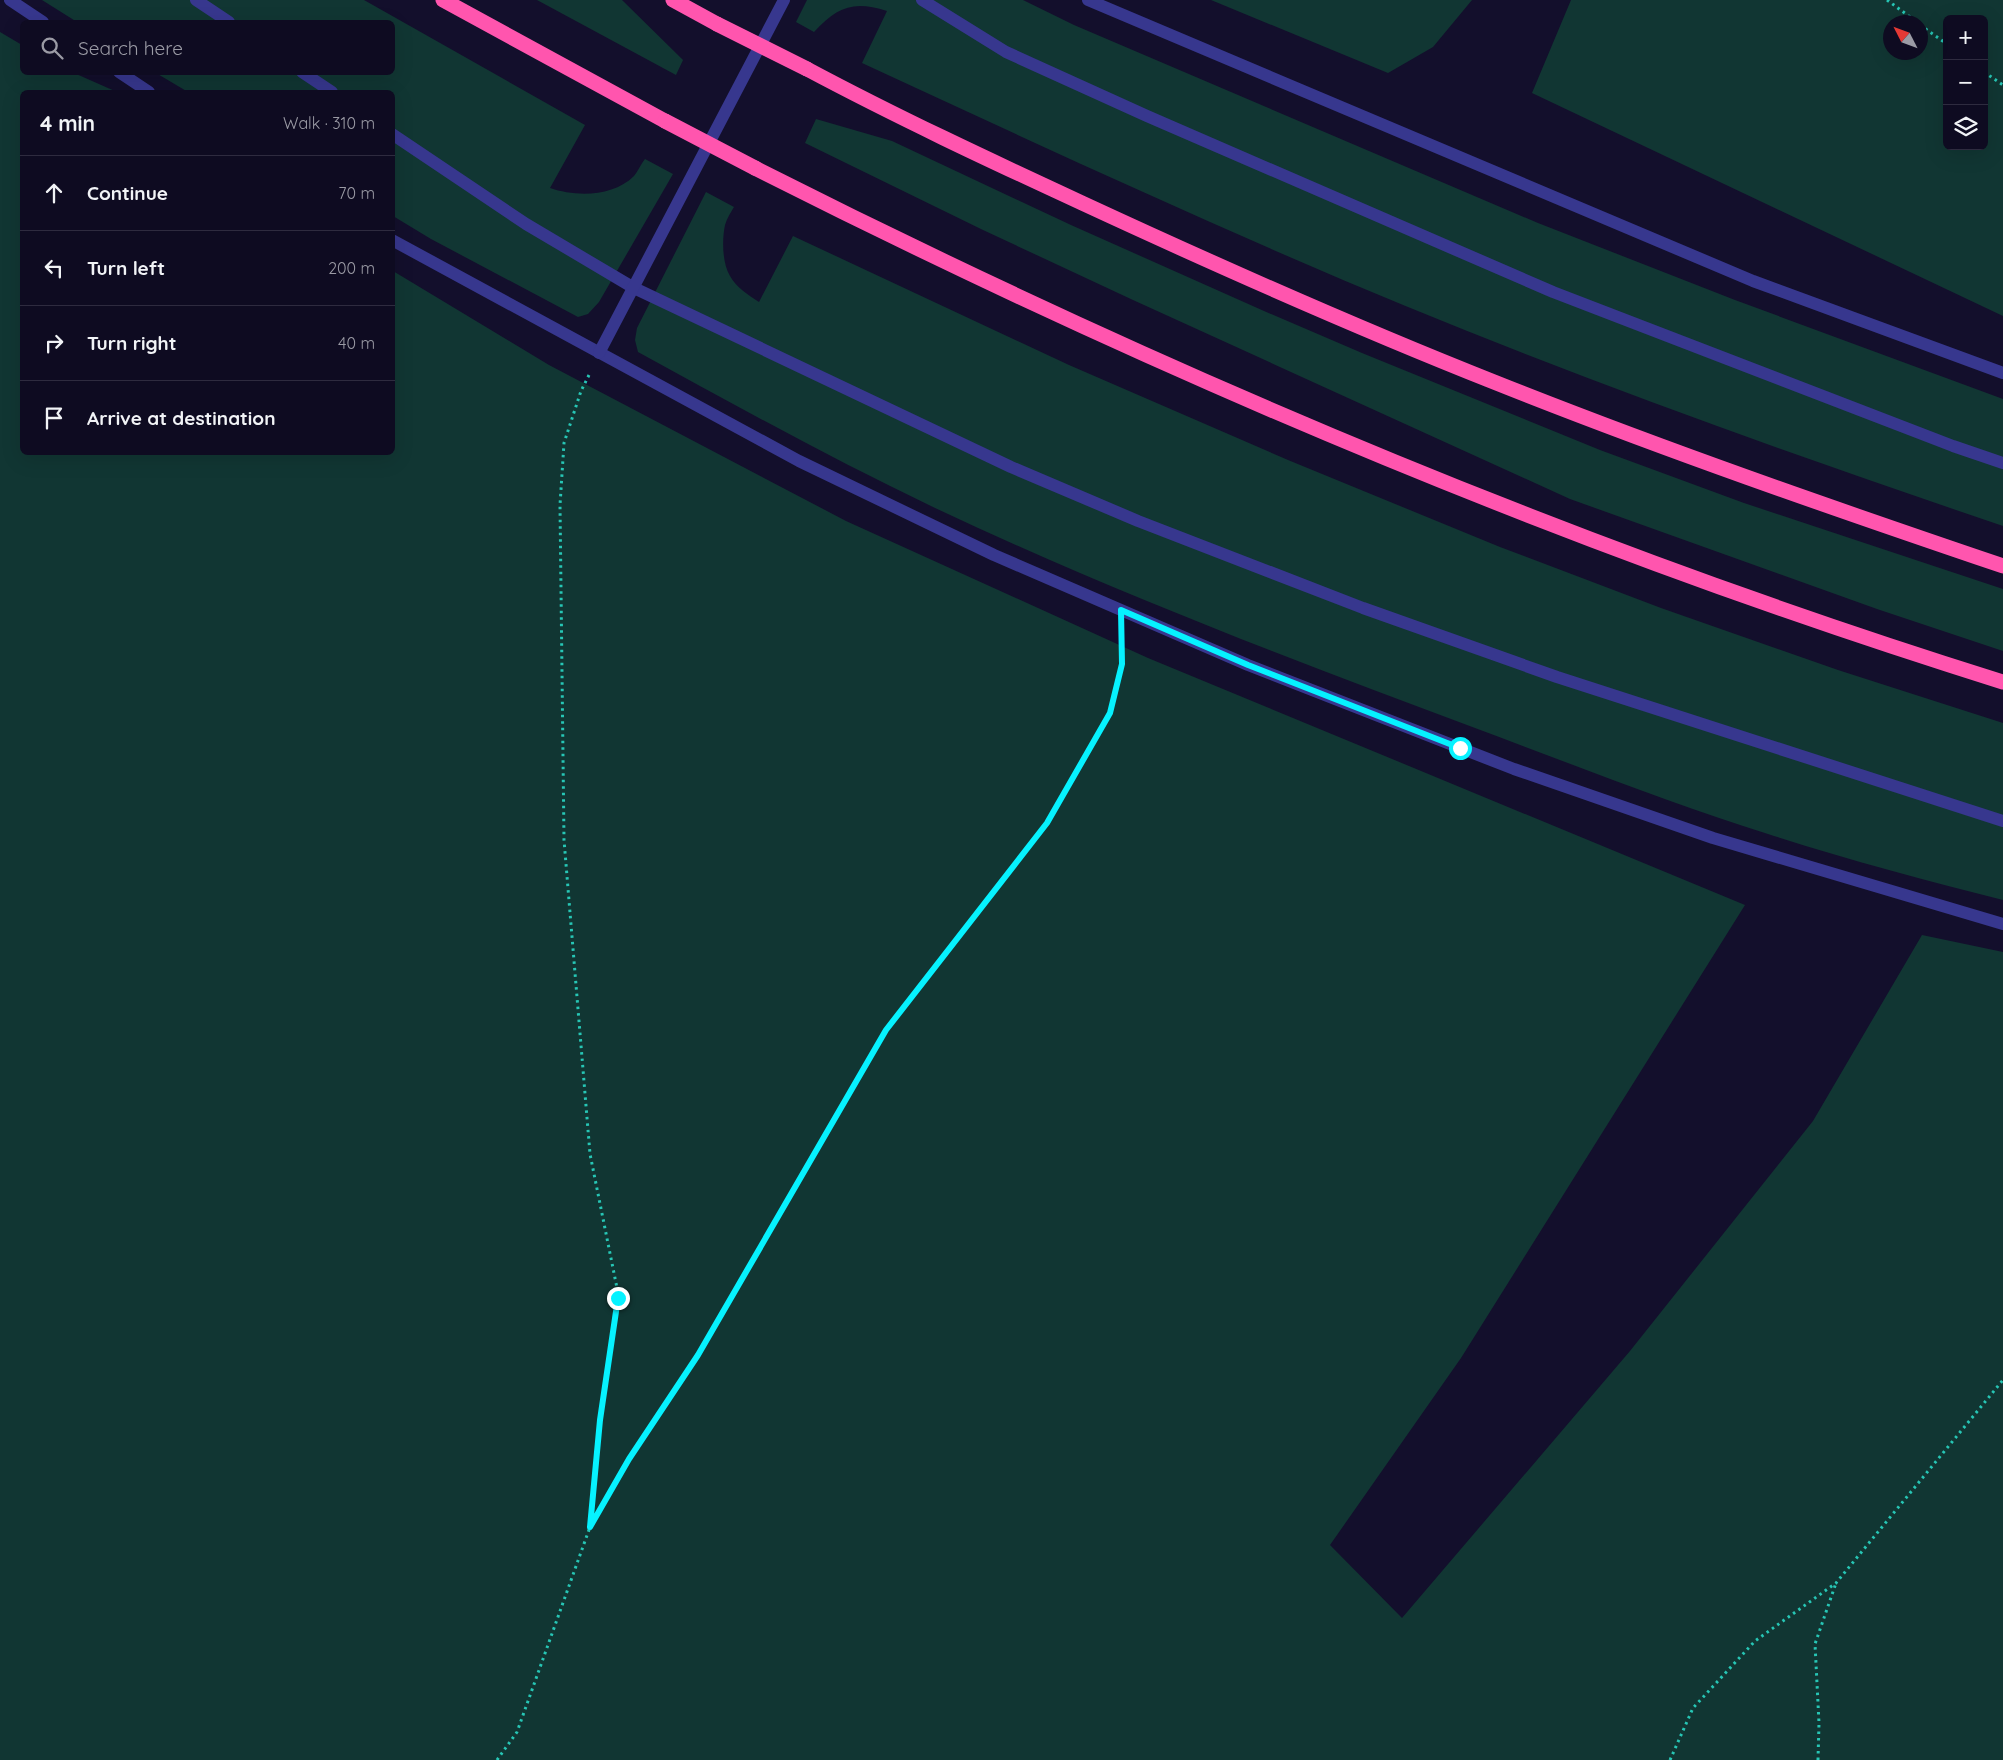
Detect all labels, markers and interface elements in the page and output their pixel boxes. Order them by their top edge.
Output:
north arrow [1883,15,1928,60]
map controls [1943,15,1988,150]
button: + [1943,15,1988,60]
search box [20,20,395,75]
icon: search [38,34,66,62]
text: Search here [78,36,183,60]
button: − [1943,60,1988,105]
button: layers [1943,105,1988,150]
text: 4 min [40,110,95,136]
text: Walk · 310 m [283,113,375,133]
icon: ahead [40,179,68,207]
text: Continue [87,181,168,205]
text: 70 m [338,183,375,203]
icon: left [40,254,68,282]
text: Turn left [87,256,165,280]
text: 200 m [328,258,375,278]
icon: right [40,329,68,357]
text: Turn right [87,331,176,355]
text: 40 m [338,333,375,353]
icon: arrive [40,404,68,432]
text: Arrive at destination [87,406,276,430]
route start [1449,737,1472,760]
route end [607,1287,630,1310]

